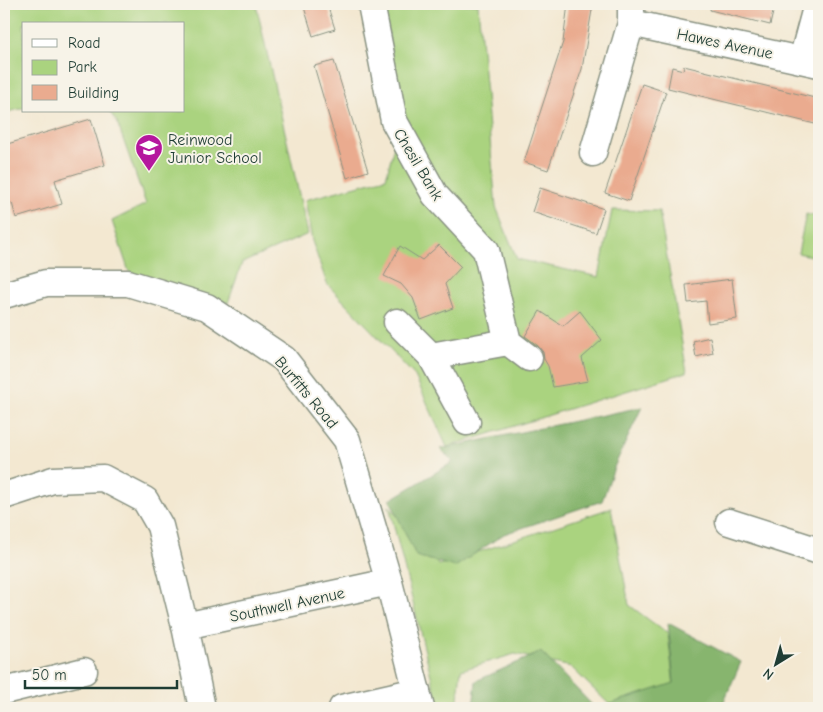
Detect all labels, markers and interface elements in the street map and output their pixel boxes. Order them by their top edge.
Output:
legend [22,22,185,112]
street label: Hawes Avenue [675,25,775,63]
text: Road [68,34,100,52]
text: Park [68,58,97,76]
text: Building [68,84,119,102]
street label: Chesil Bank [390,125,447,204]
place label: Reinwood Junior School [168,131,262,167]
school or university icon: Reinwood Junior School [134,133,164,172]
street label: Burfitts Road [271,353,341,432]
street label: Southwell Avenue [228,584,346,626]
north arrow [750,640,800,690]
scale bar [25,657,178,689]
text: N [760,664,777,684]
text: 50 m [32,666,67,684]

